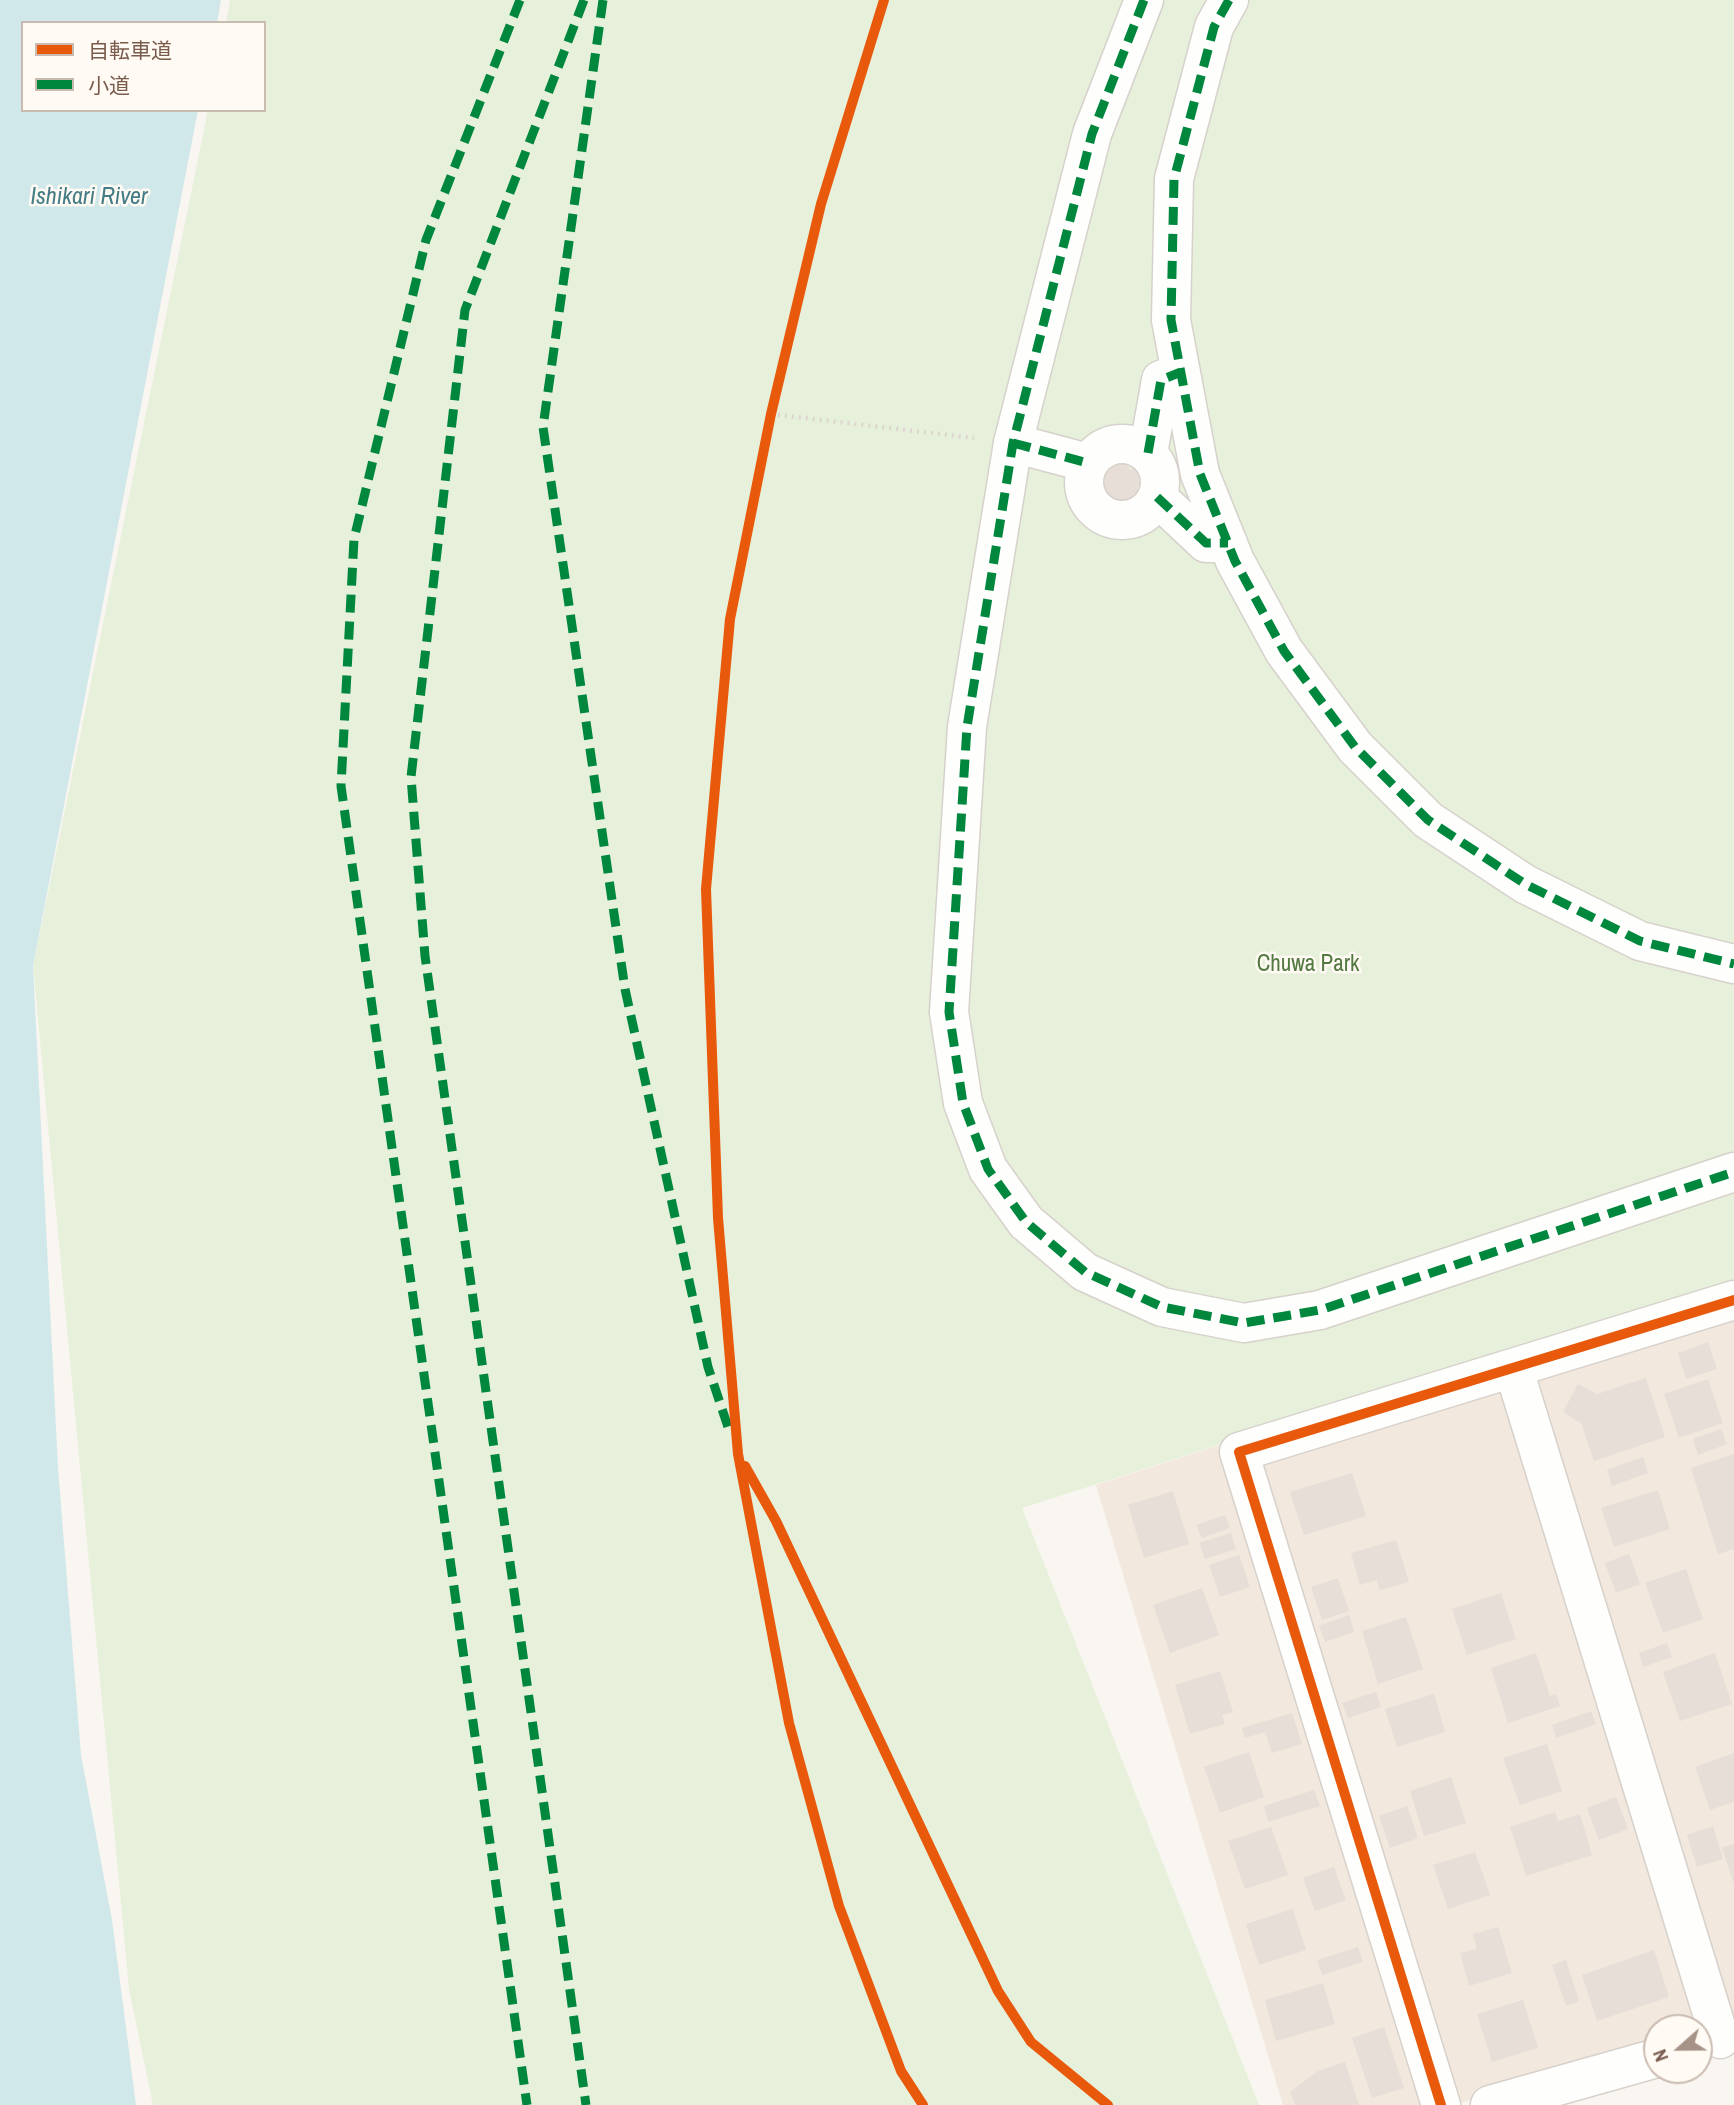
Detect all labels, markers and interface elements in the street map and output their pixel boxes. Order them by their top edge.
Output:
legend [21,21,266,112]
text: 自転車道 [88,36,172,65]
text: 小道 [88,71,130,100]
water label: Ishikari River [30,184,148,212]
park label: Chuwa Park [1257,951,1359,979]
north arrow [1643,2014,1713,2084]
text: N [1646,2046,1674,2066]

